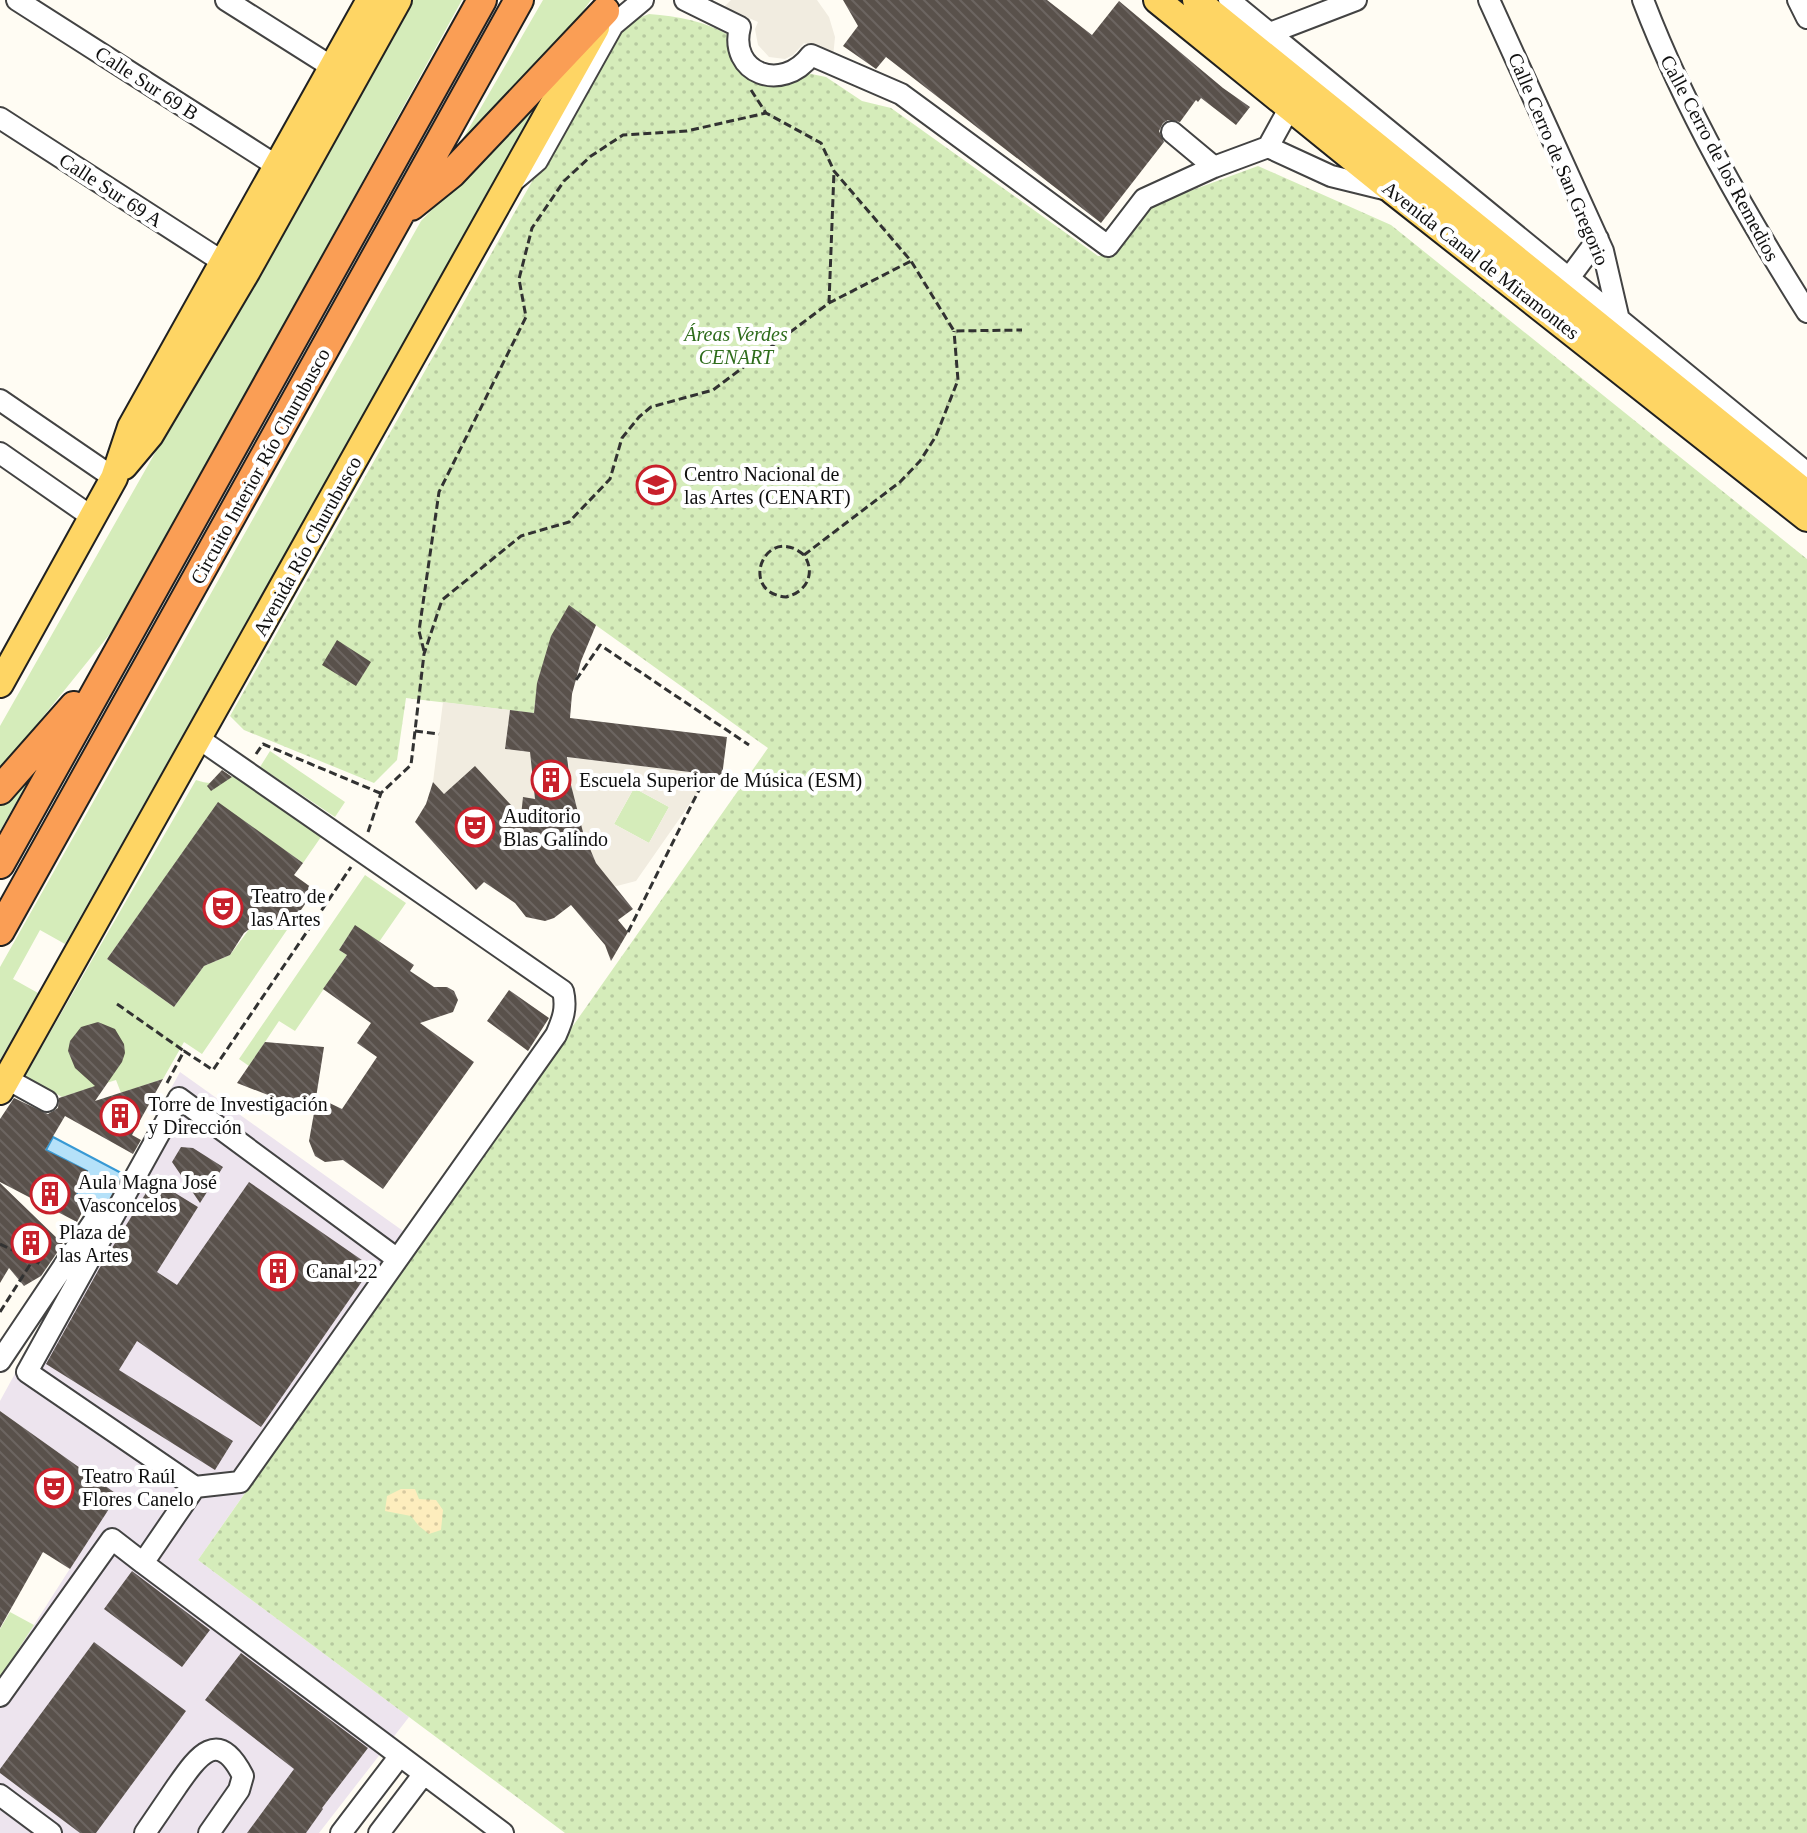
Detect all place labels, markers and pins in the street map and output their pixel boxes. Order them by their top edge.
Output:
place label: Centro Nacional de las Artes (CENART) [684,463,851,509]
school or university icon: Centro Nacional de las Artes (CENART) [635,464,677,506]
building icon: Escuela Superior de Música (ESM) [530,759,572,801]
place label: Escuela Superior de Música (ESM) [579,769,862,792]
place label: Auditorio Blas Galindo [503,805,608,850]
theatre icon: Auditorio Blas Galindo [454,806,496,848]
place label: Teatro de las Artes [251,885,326,930]
theatre icon: Teatro de las Artes [202,887,244,929]
place label: Torre de Investigación y Dirección [148,1093,328,1139]
building icon: Torre de Investigación y Dirección [99,1095,141,1137]
place label: Aula Magna José Vasconcelos [78,1171,217,1216]
building icon: Aula Magna José Vasconcelos [29,1173,71,1215]
place label: Plaza de las Artes [59,1221,129,1266]
building icon: Plaza de las Artes [10,1222,52,1264]
building icon: Canal 22 [257,1250,299,1292]
place label: Canal 22 [306,1260,378,1282]
place label: Teatro Raúl Flores Canelo [82,1465,194,1510]
theatre icon: Teatro Raúl Flores Canelo [33,1467,75,1509]

